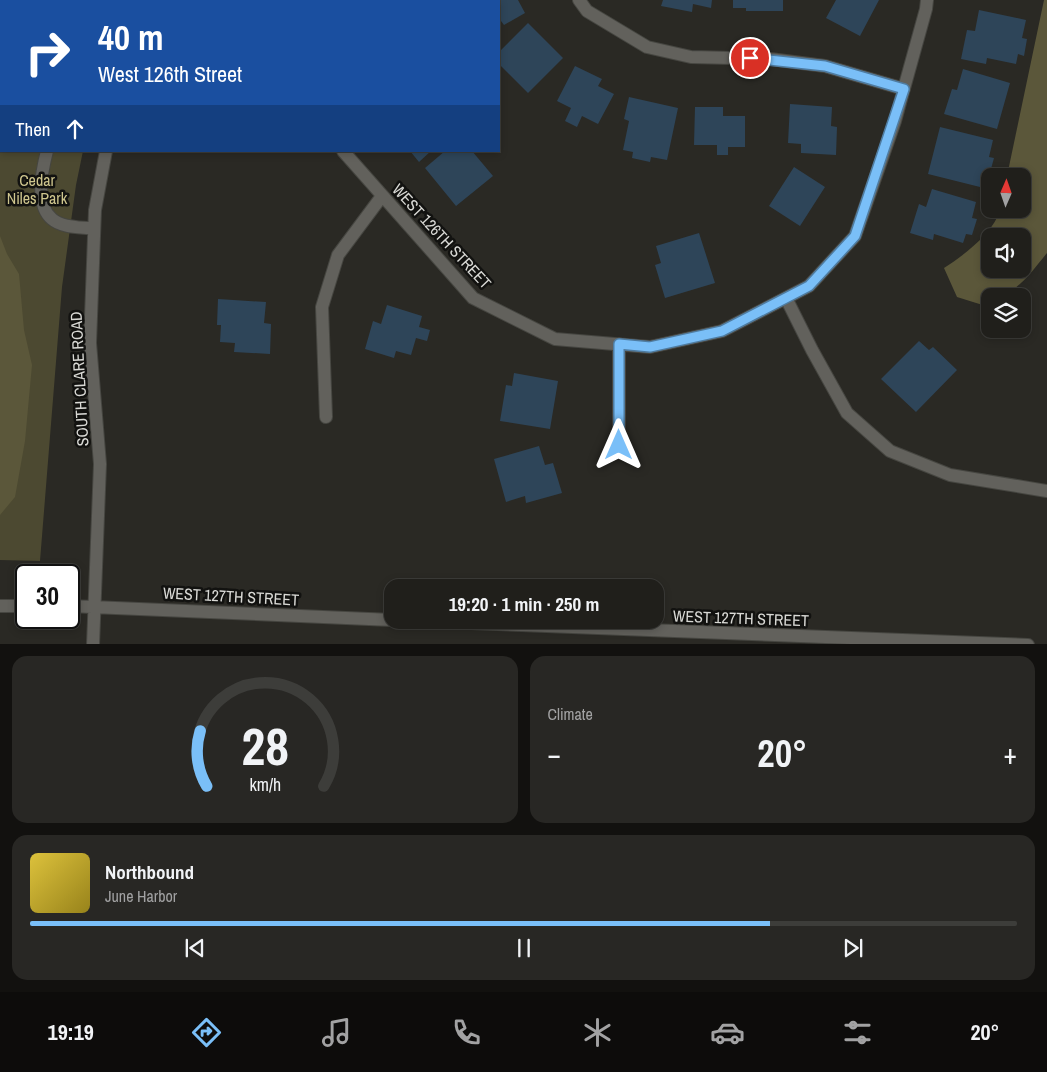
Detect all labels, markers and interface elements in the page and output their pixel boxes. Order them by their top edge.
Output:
text: 40 m [98,14,163,61]
icon: right [15,20,80,85]
pin [729,37,771,79]
icon: arrive [736,44,764,72]
text: West 126th Street [98,59,242,89]
icon: ahead [61,115,89,143]
text: Then [15,116,51,142]
north arrow [981,168,1031,218]
map controls [981,168,1031,338]
park label: Cedar Niles Park [7,169,68,209]
street label: WEST 126TH STREET [388,179,496,293]
button: sound [981,228,1031,278]
button: layers [981,288,1031,338]
street label: SOUTH CLARE ROAD [64,311,94,447]
position arrow [592,418,644,470]
speed limit sign: 30 [15,564,80,629]
street label: WEST 127TH STREET [162,581,300,611]
text: 19:20 · 1 min · 250 m [449,591,599,617]
street label: WEST 127TH STREET [673,605,809,631]
text: Climate [548,703,593,725]
text: 28 [241,711,288,781]
text: 20° [757,728,807,779]
text: − [548,735,561,773]
text: + [1004,735,1017,773]
text: km/h [249,773,281,797]
text: Northbound [105,859,194,885]
text: June Harbor [105,885,177,907]
icon: previous [181,934,209,962]
icon: pause [510,934,538,962]
icon: next [839,934,867,962]
icon: directions [189,1015,224,1050]
icon: music [319,1015,354,1050]
icon: phone [449,1015,484,1050]
icon: climate [580,1015,615,1050]
icon: car [710,1015,745,1050]
icon: filters [840,1015,875,1050]
text: 19:19 [48,1017,94,1047]
text: 20° [970,1017,999,1047]

